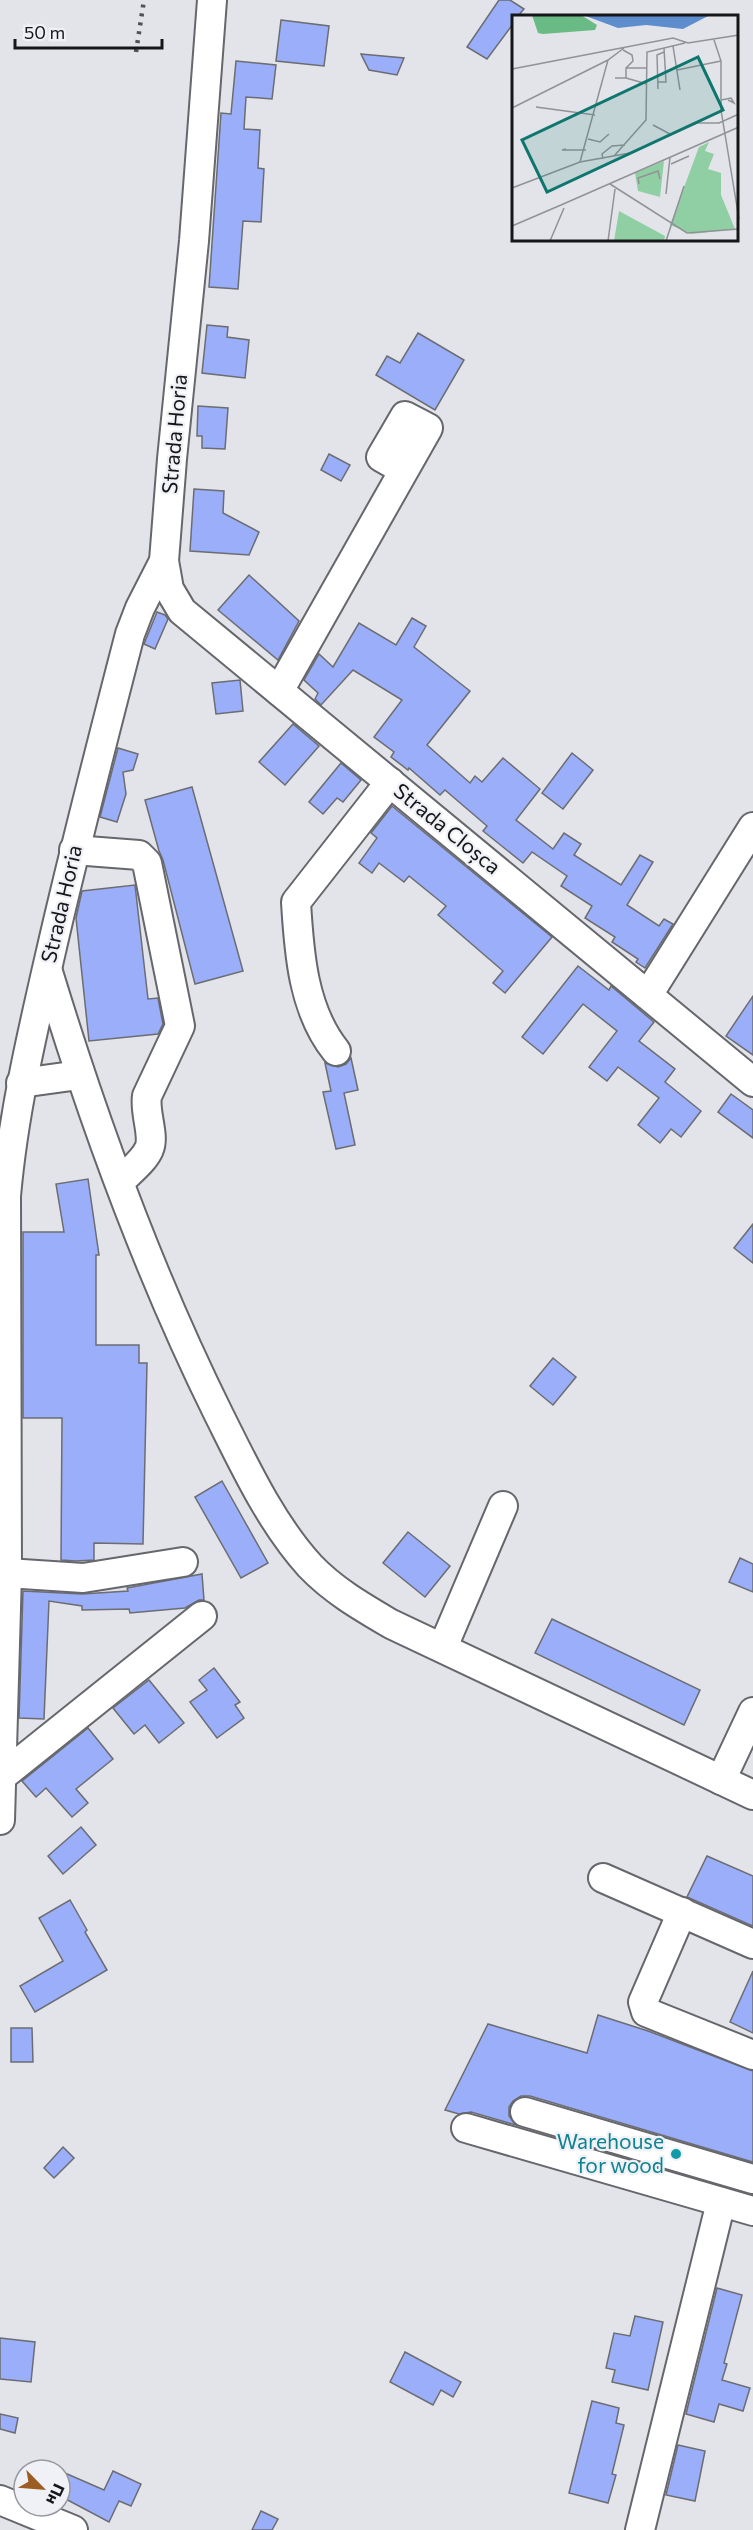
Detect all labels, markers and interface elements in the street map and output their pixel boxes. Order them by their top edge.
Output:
scale bar [15,12,162,50]
inset map [512,15,738,242]
text: 50 m [24,21,65,43]
street label: Strada Horia [156,373,191,495]
street label: Strada Cloșca [388,777,506,880]
street label: Strada Horia [35,842,86,965]
place label: Warehouse for wood [557,2128,664,2177]
marker: Warehouse for wood [669,2147,683,2161]
north arrow [12,2458,72,2518]
text: Пн [43,2481,69,2508]

